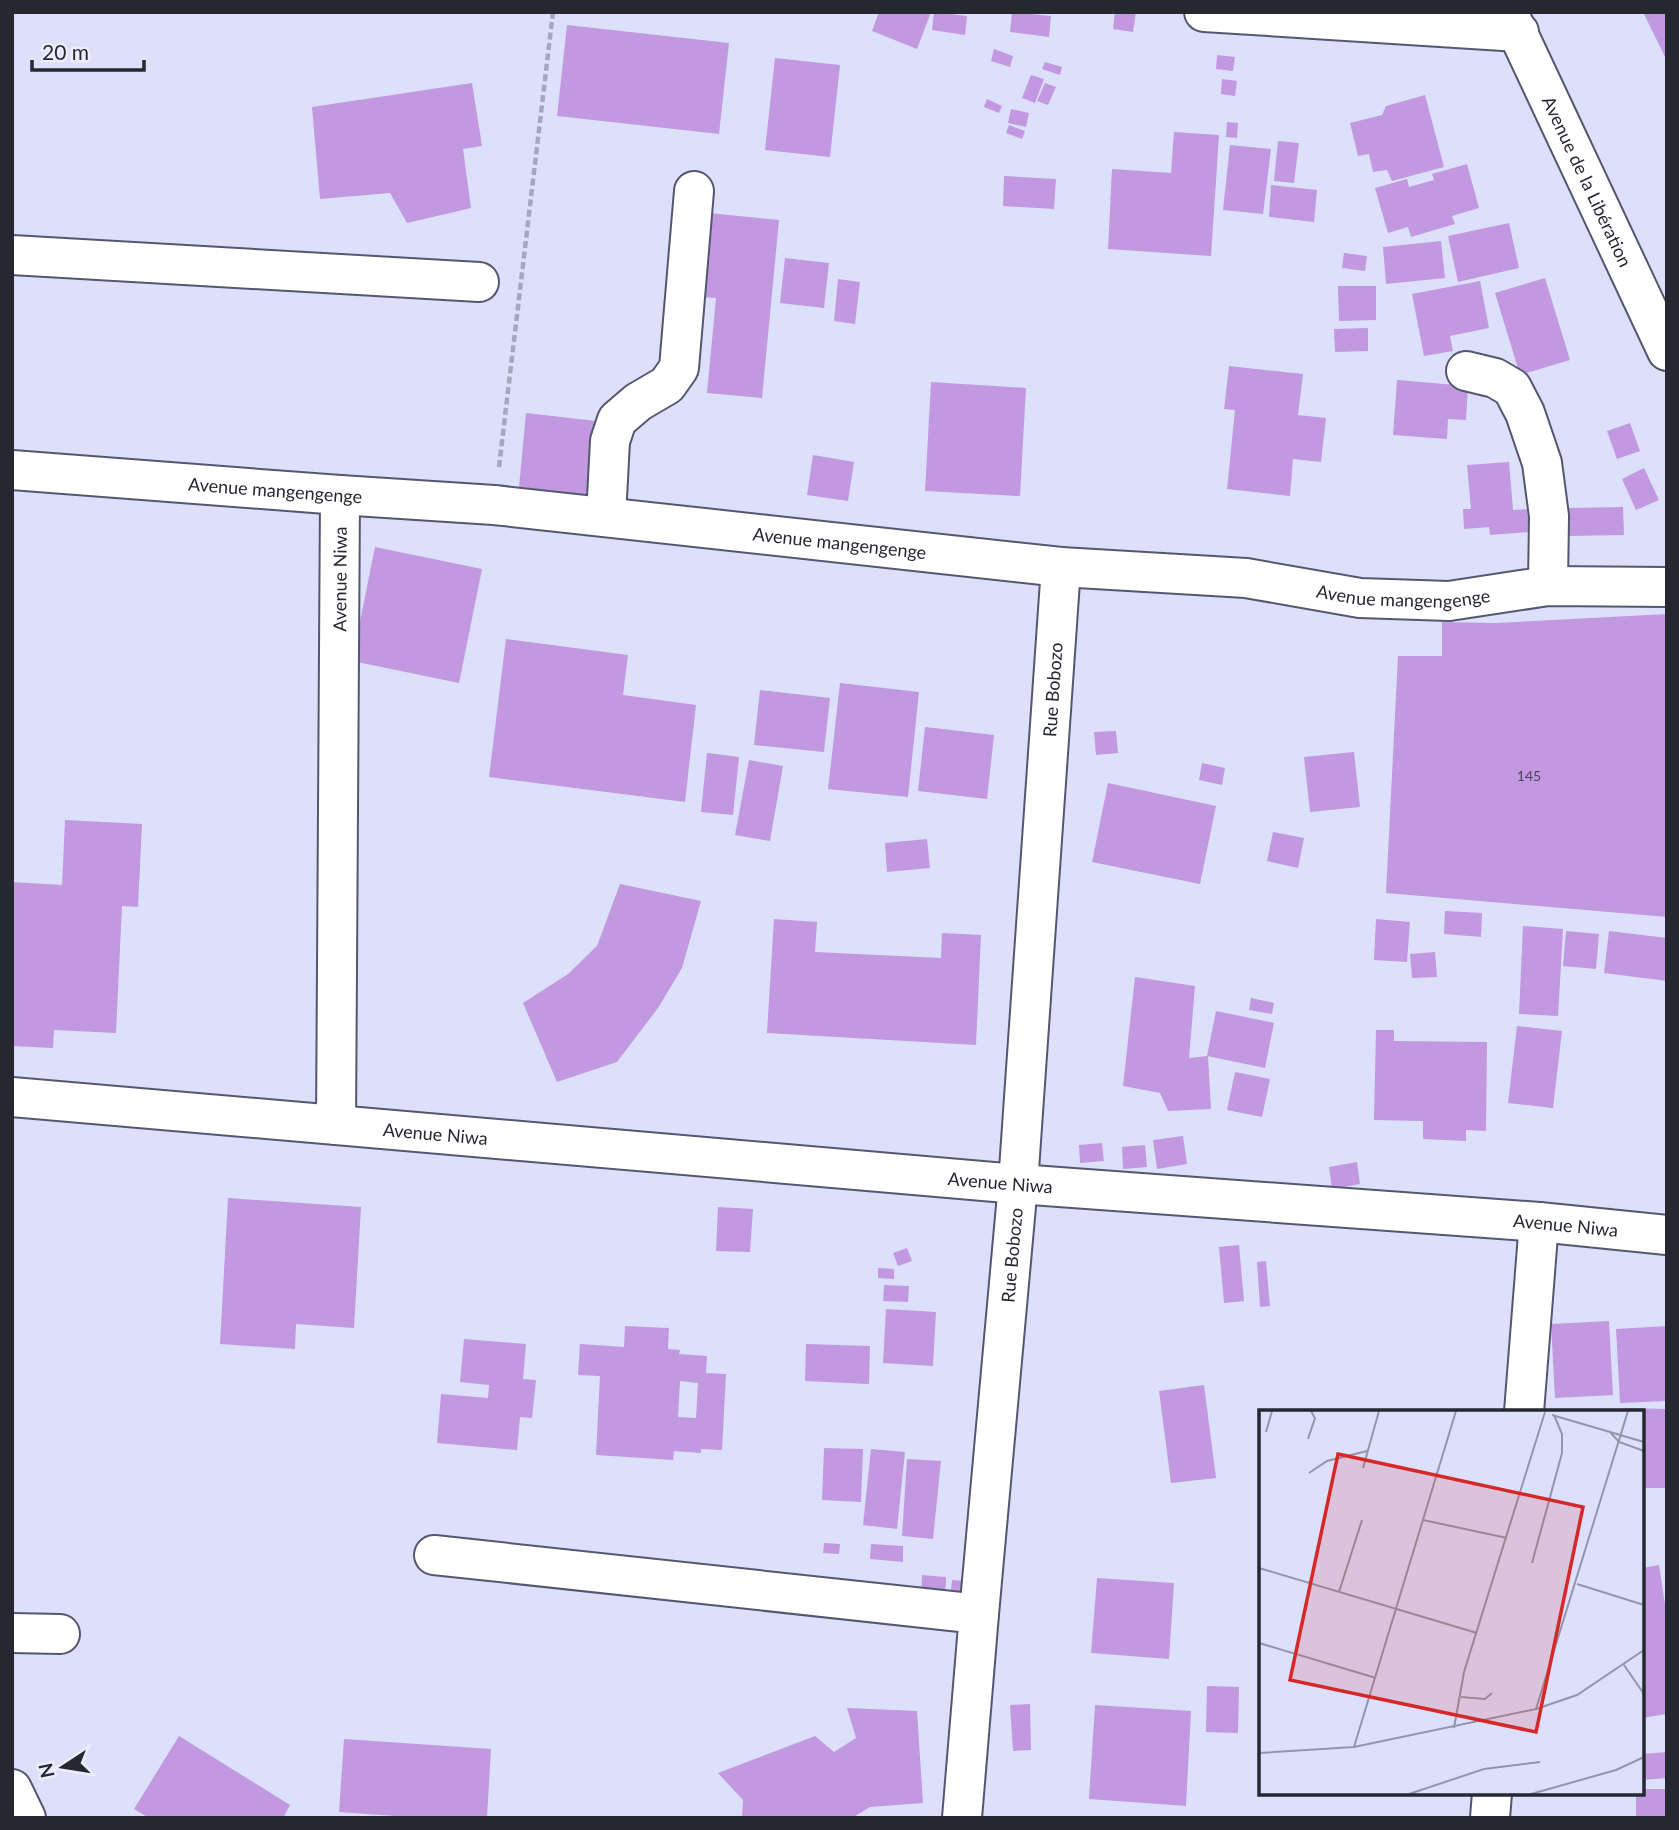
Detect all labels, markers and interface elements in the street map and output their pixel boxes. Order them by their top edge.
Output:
scale bar [32,28,144,72]
text: 20 m [42,39,89,64]
street label: Avenue de la Libération [1538,92,1637,270]
street label: Avenue mangengenge [187,472,363,507]
street label: Avenue mangengenge [752,522,928,563]
street label: Avenue Niwa [328,526,351,632]
street label: Avenue mangengenge [1315,580,1492,612]
street label: Rue Bobozo [1038,641,1067,738]
house number: 145 [1517,767,1541,784]
street label: Avenue Niwa [382,1118,489,1149]
street label: Avenue Niwa [947,1167,1054,1198]
street label: Rue Bobozo [996,1207,1027,1304]
street label: Avenue Niwa [1513,1209,1619,1241]
inset map [1259,1410,1644,1795]
north arrow [28,1732,98,1802]
text: N [33,1761,59,1780]

